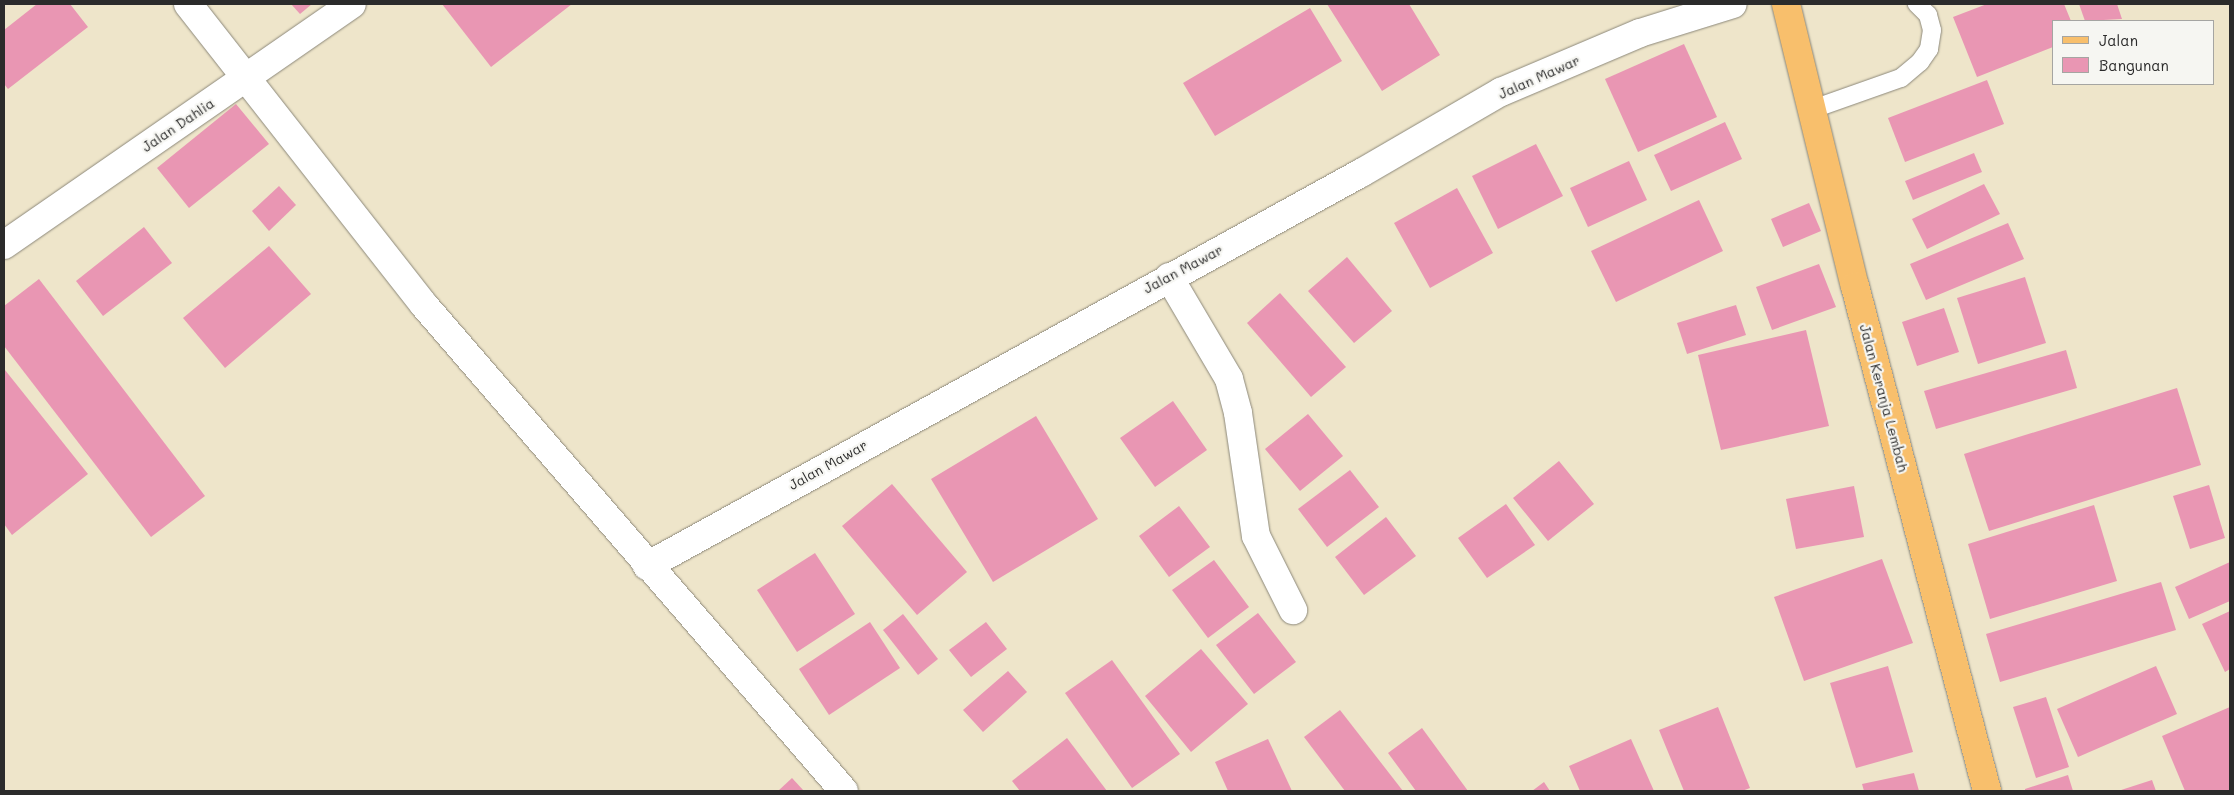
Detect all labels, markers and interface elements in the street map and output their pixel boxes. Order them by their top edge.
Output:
legend [2052,20,2214,85]
text: Jalan [2099,30,2138,50]
street label: Jalan Mawar [1496,52,1582,102]
text: Bangunan [2099,55,2169,75]
street label: Jalan Dahlia [139,95,217,155]
street label: Jalan Mawar [1140,241,1226,297]
street label: Jalan Keranja Lembah [1856,322,1912,474]
street label: Jalan Mawar [786,436,870,494]

